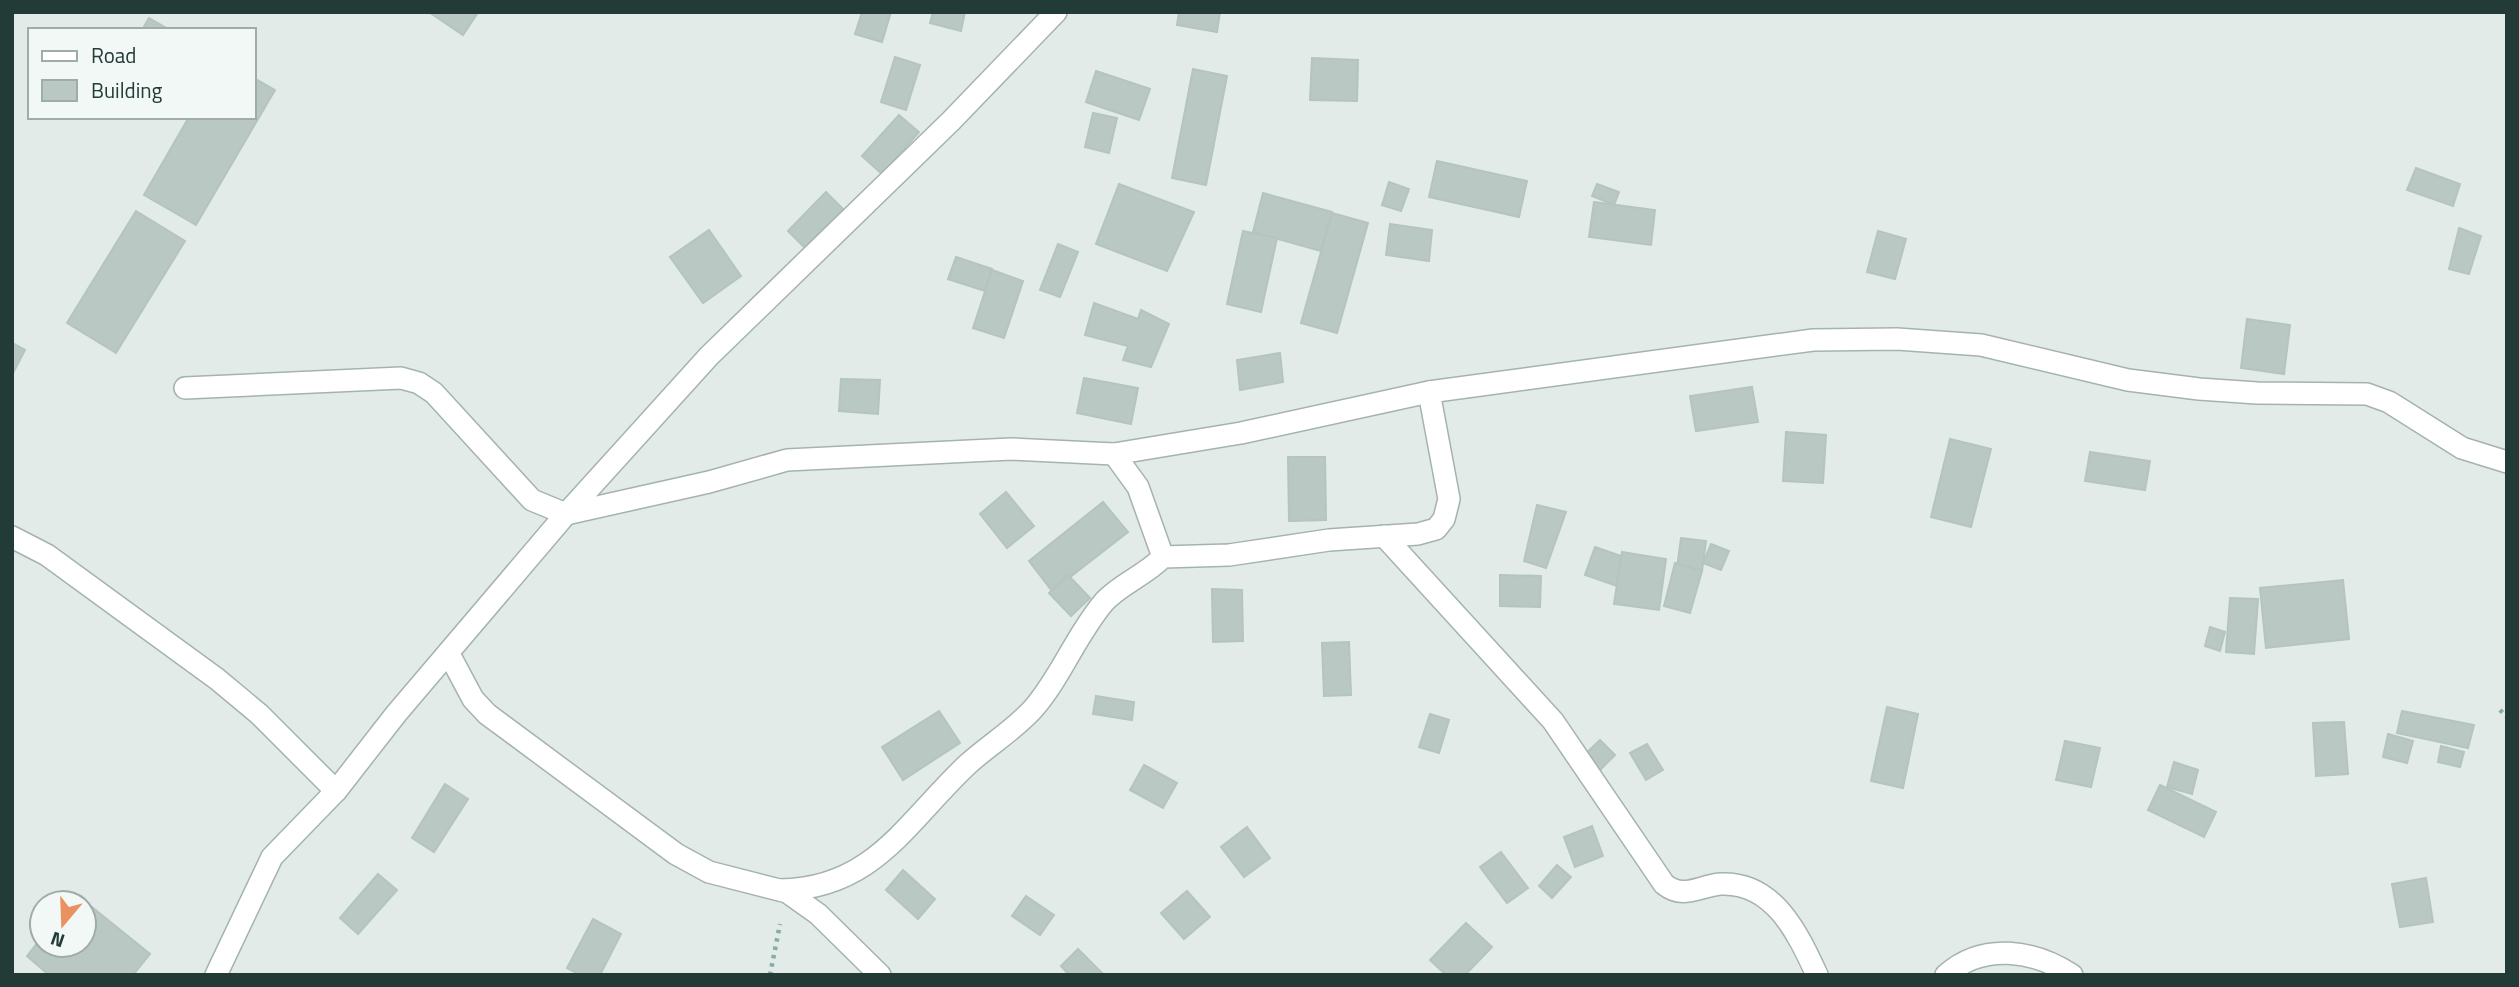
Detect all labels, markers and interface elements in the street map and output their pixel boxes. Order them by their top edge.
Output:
legend [28,28,256,119]
text: Road [91,39,136,71]
text: Building [91,74,163,106]
north arrow [28,889,98,959]
text: N [46,925,68,956]

